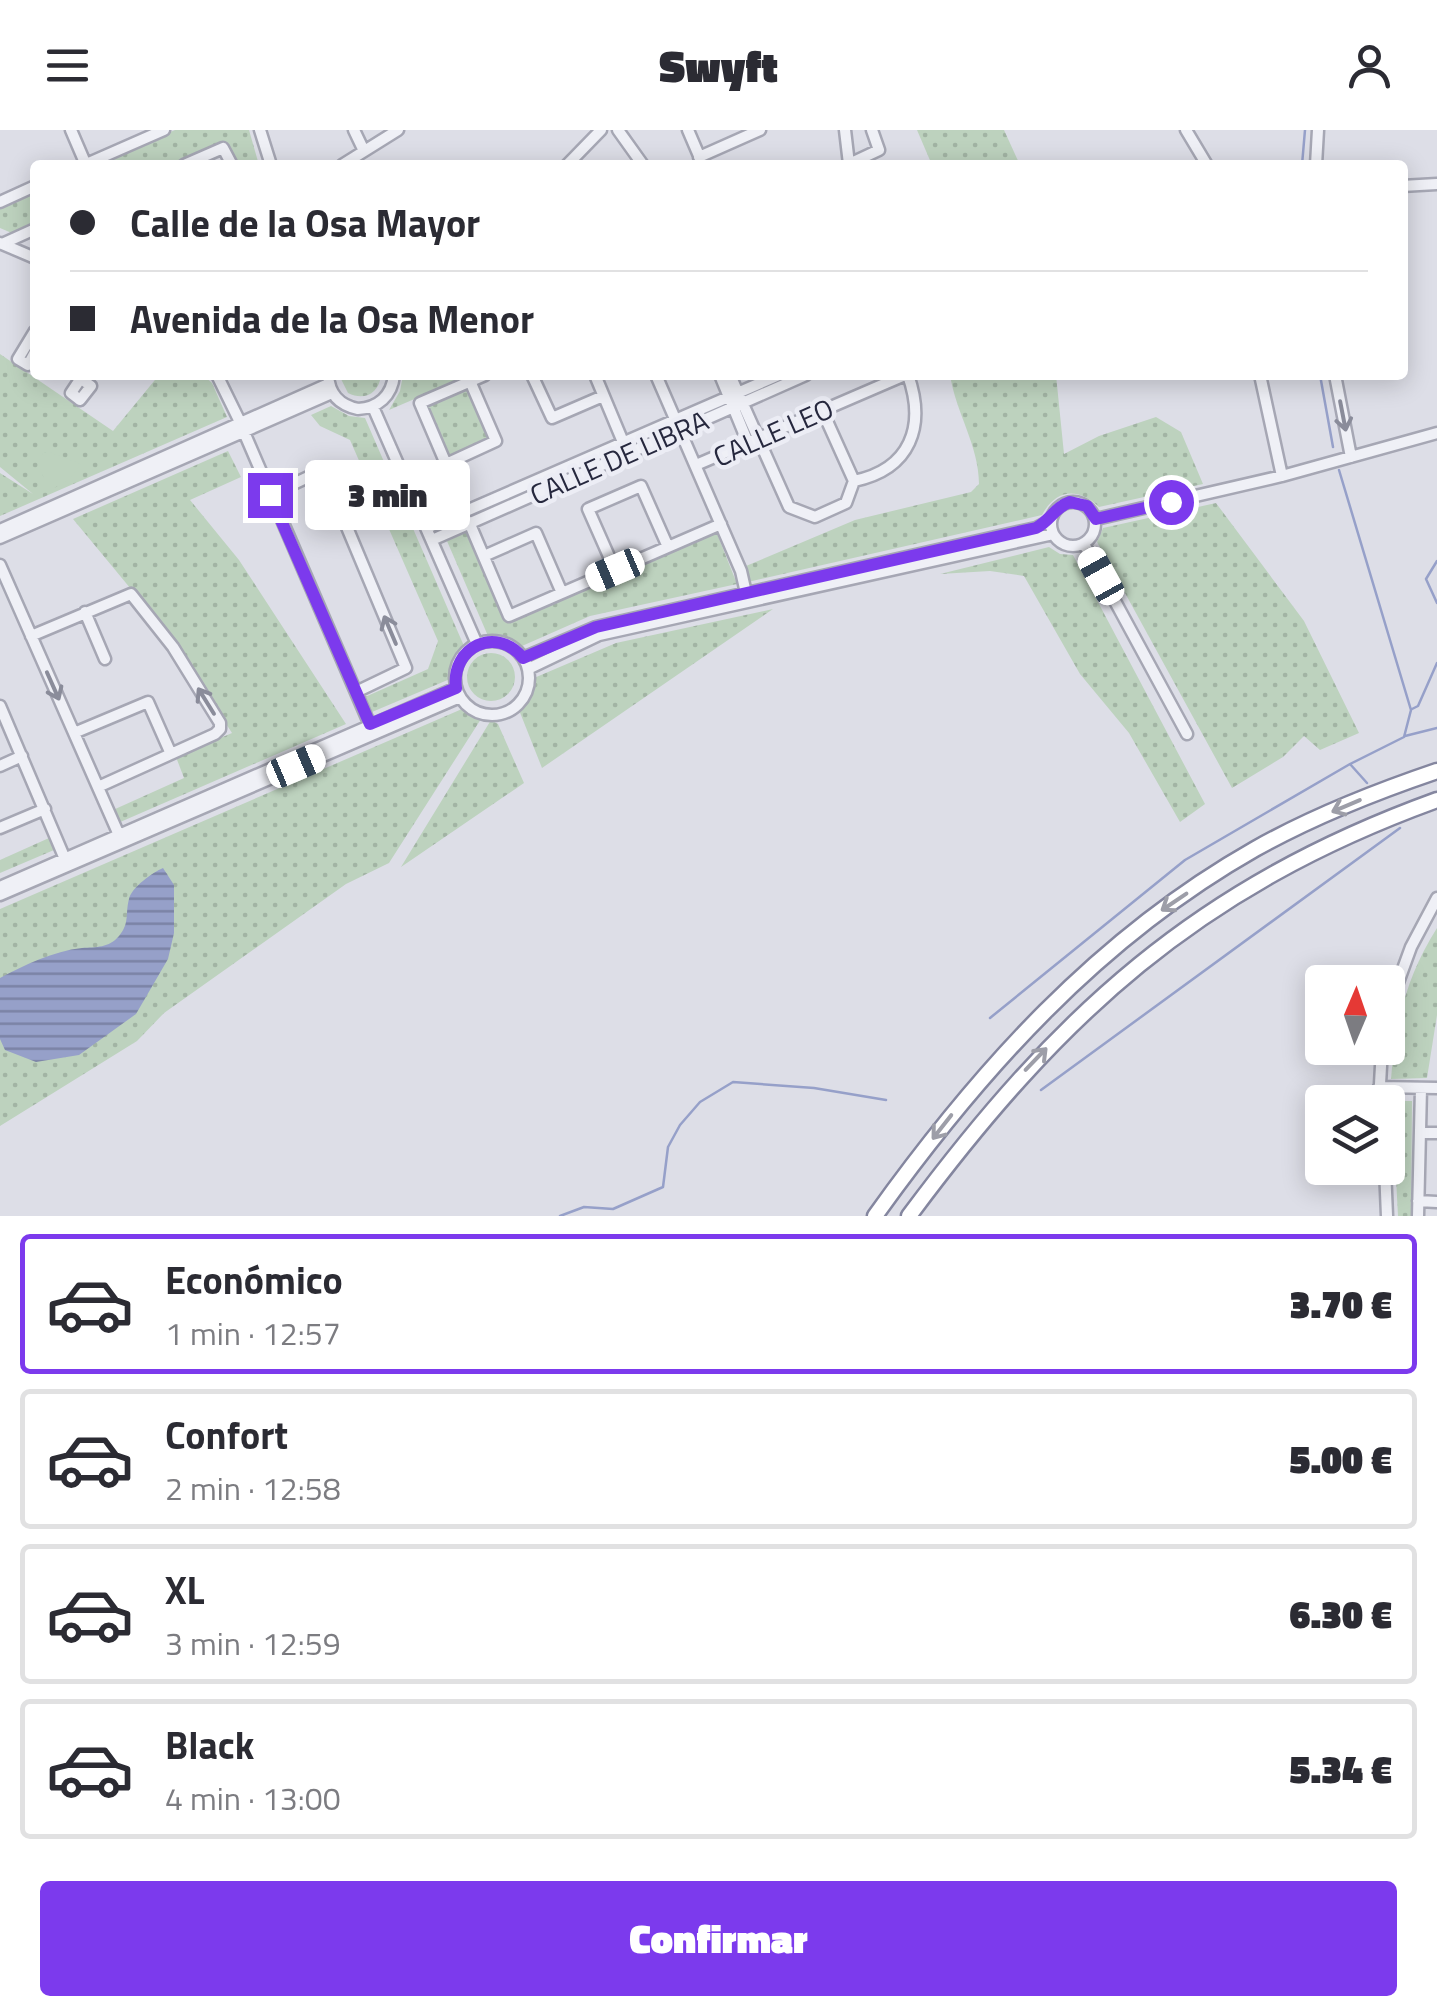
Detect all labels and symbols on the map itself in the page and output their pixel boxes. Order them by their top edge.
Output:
street label: CALLE LEO [706,386,840,478]
street label: CALLE DE LIBRA [523,398,715,516]
one-way arrow [1334,399,1353,432]
callout: 3 min [305,460,470,530]
route end [248,473,293,518]
route start [1149,480,1194,525]
car [1073,542,1129,610]
car [582,544,648,596]
one-way arrow [380,615,398,646]
one-way arrow [45,670,64,700]
one-way arrow [196,687,216,716]
car [263,740,329,792]
one-way arrow [1331,798,1362,816]
one-way arrow [1161,891,1189,912]
north arrow [1305,965,1405,1065]
one-way arrow [1024,1047,1048,1071]
one-way arrow [931,1113,952,1140]

